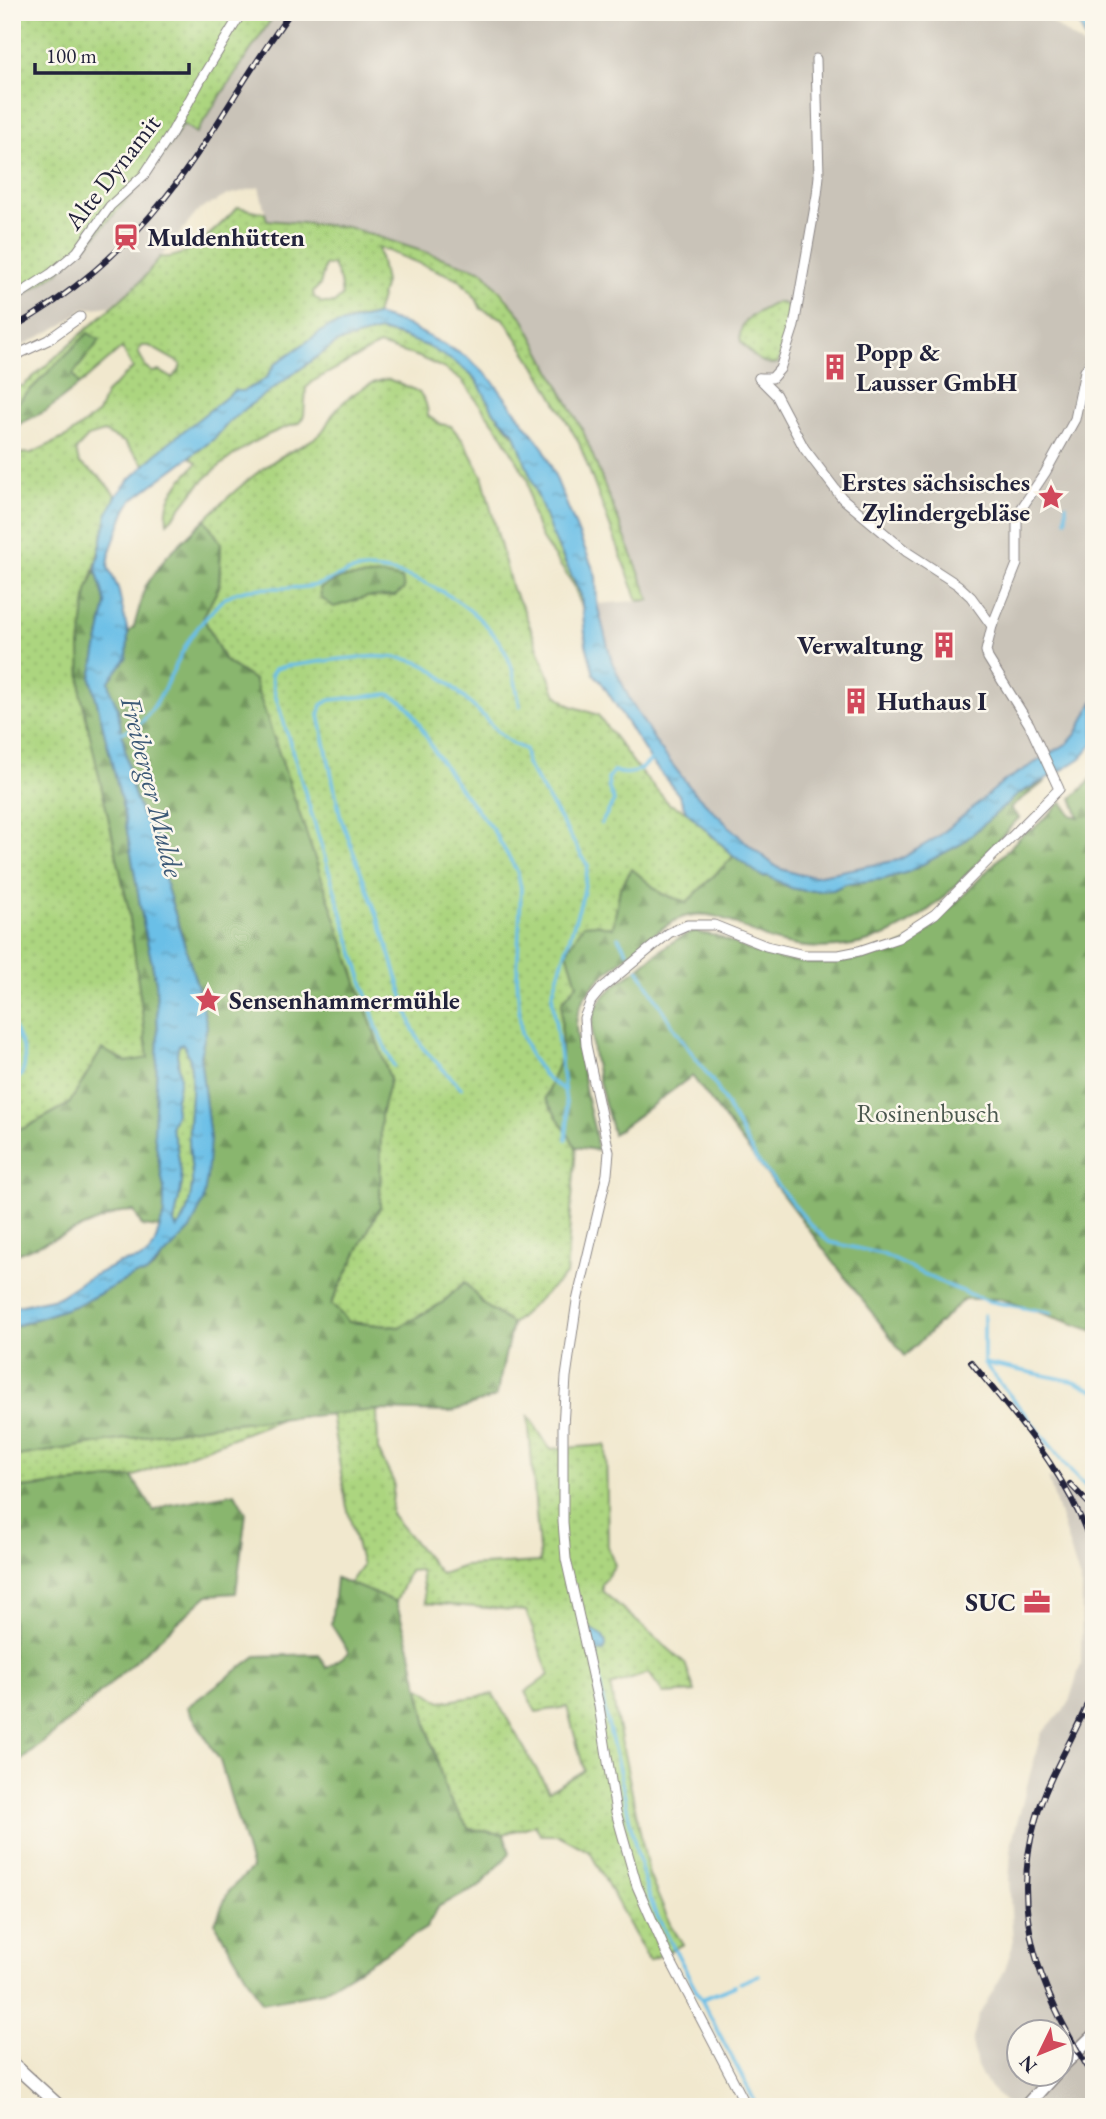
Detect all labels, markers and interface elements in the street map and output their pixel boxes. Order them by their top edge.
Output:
scale bar [35,32,189,76]
text: 100 m [46,42,97,69]
street label: Alte Dynamit [56,107,168,237]
place label: Muldenhütten [147,220,305,254]
station icon: Muldenhütten [111,222,141,252]
place label: Popp & Lausser GmbH [856,335,1018,399]
building icon: Popp & Lausser GmbH [820,352,850,382]
place label: Erstes sächsisches Zylindergebläse [841,465,1030,529]
place icon: Erstes sächsisches Zylindergebläse [1036,482,1066,512]
place label: Verwaltung [797,628,924,662]
building icon: Verwaltung [929,630,959,660]
place label: Huthaus I [877,684,987,718]
building icon: Huthaus I [841,686,871,716]
water label: Freiberger Mulde [113,692,193,882]
place label: Sensenhammermühle [229,983,460,1017]
place icon: Sensenhammermühle [193,985,223,1015]
park label: Rosinenbusch [856,1096,1000,1130]
place label: SUC [965,1585,1016,1619]
office icon: SUC [1022,1587,1052,1617]
north arrow [1004,2018,1074,2088]
text: N [1013,2050,1042,2078]

